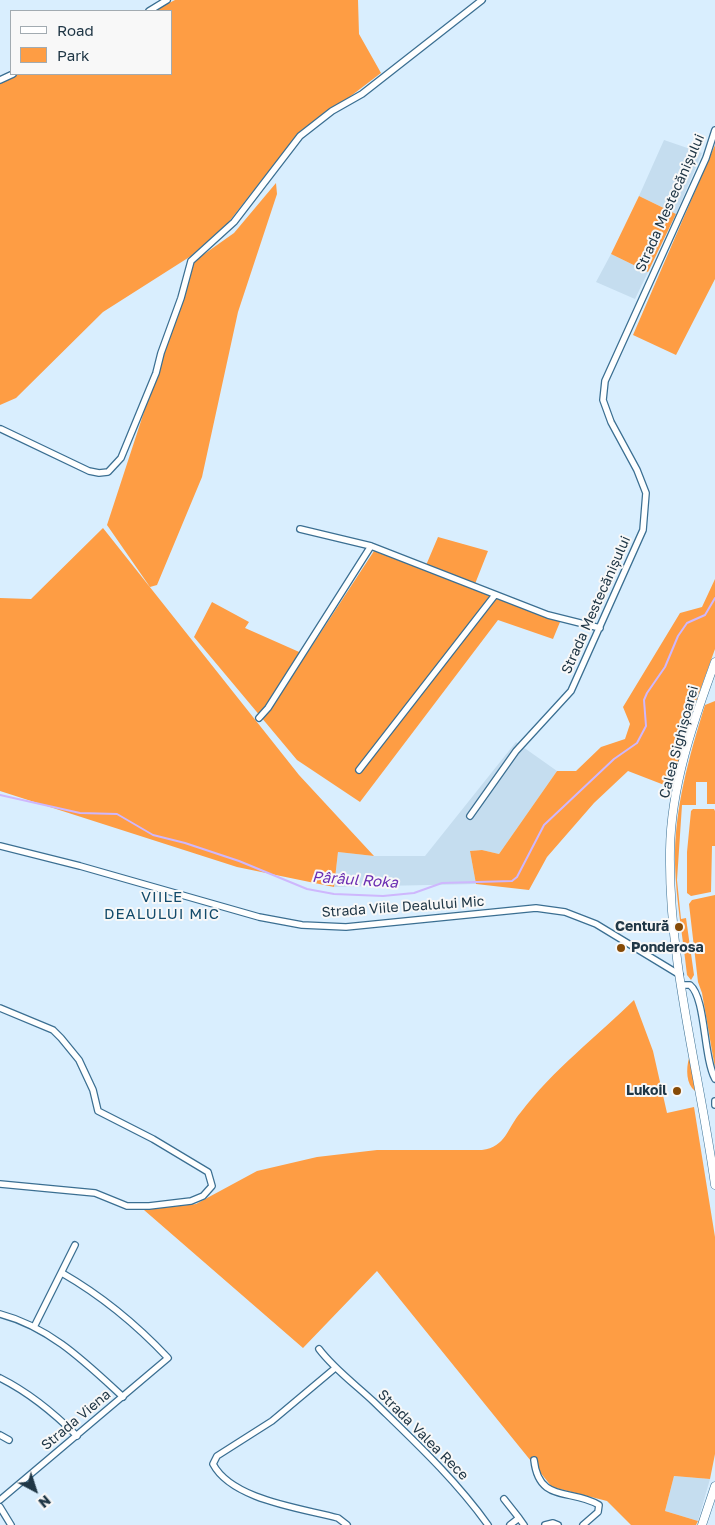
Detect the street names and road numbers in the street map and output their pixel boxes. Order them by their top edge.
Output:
street label: Strada Mestecănișului [632,131,708,275]
street label: Strada Mestecănișului [558,533,634,677]
street label: Calea Sighișoarei [656,684,702,800]
street label: Strada Viile Dealului Mic [321,893,485,921]
street label: Strada Viena [38,1386,114,1454]
street label: Strada Valea Rece [374,1386,472,1484]

